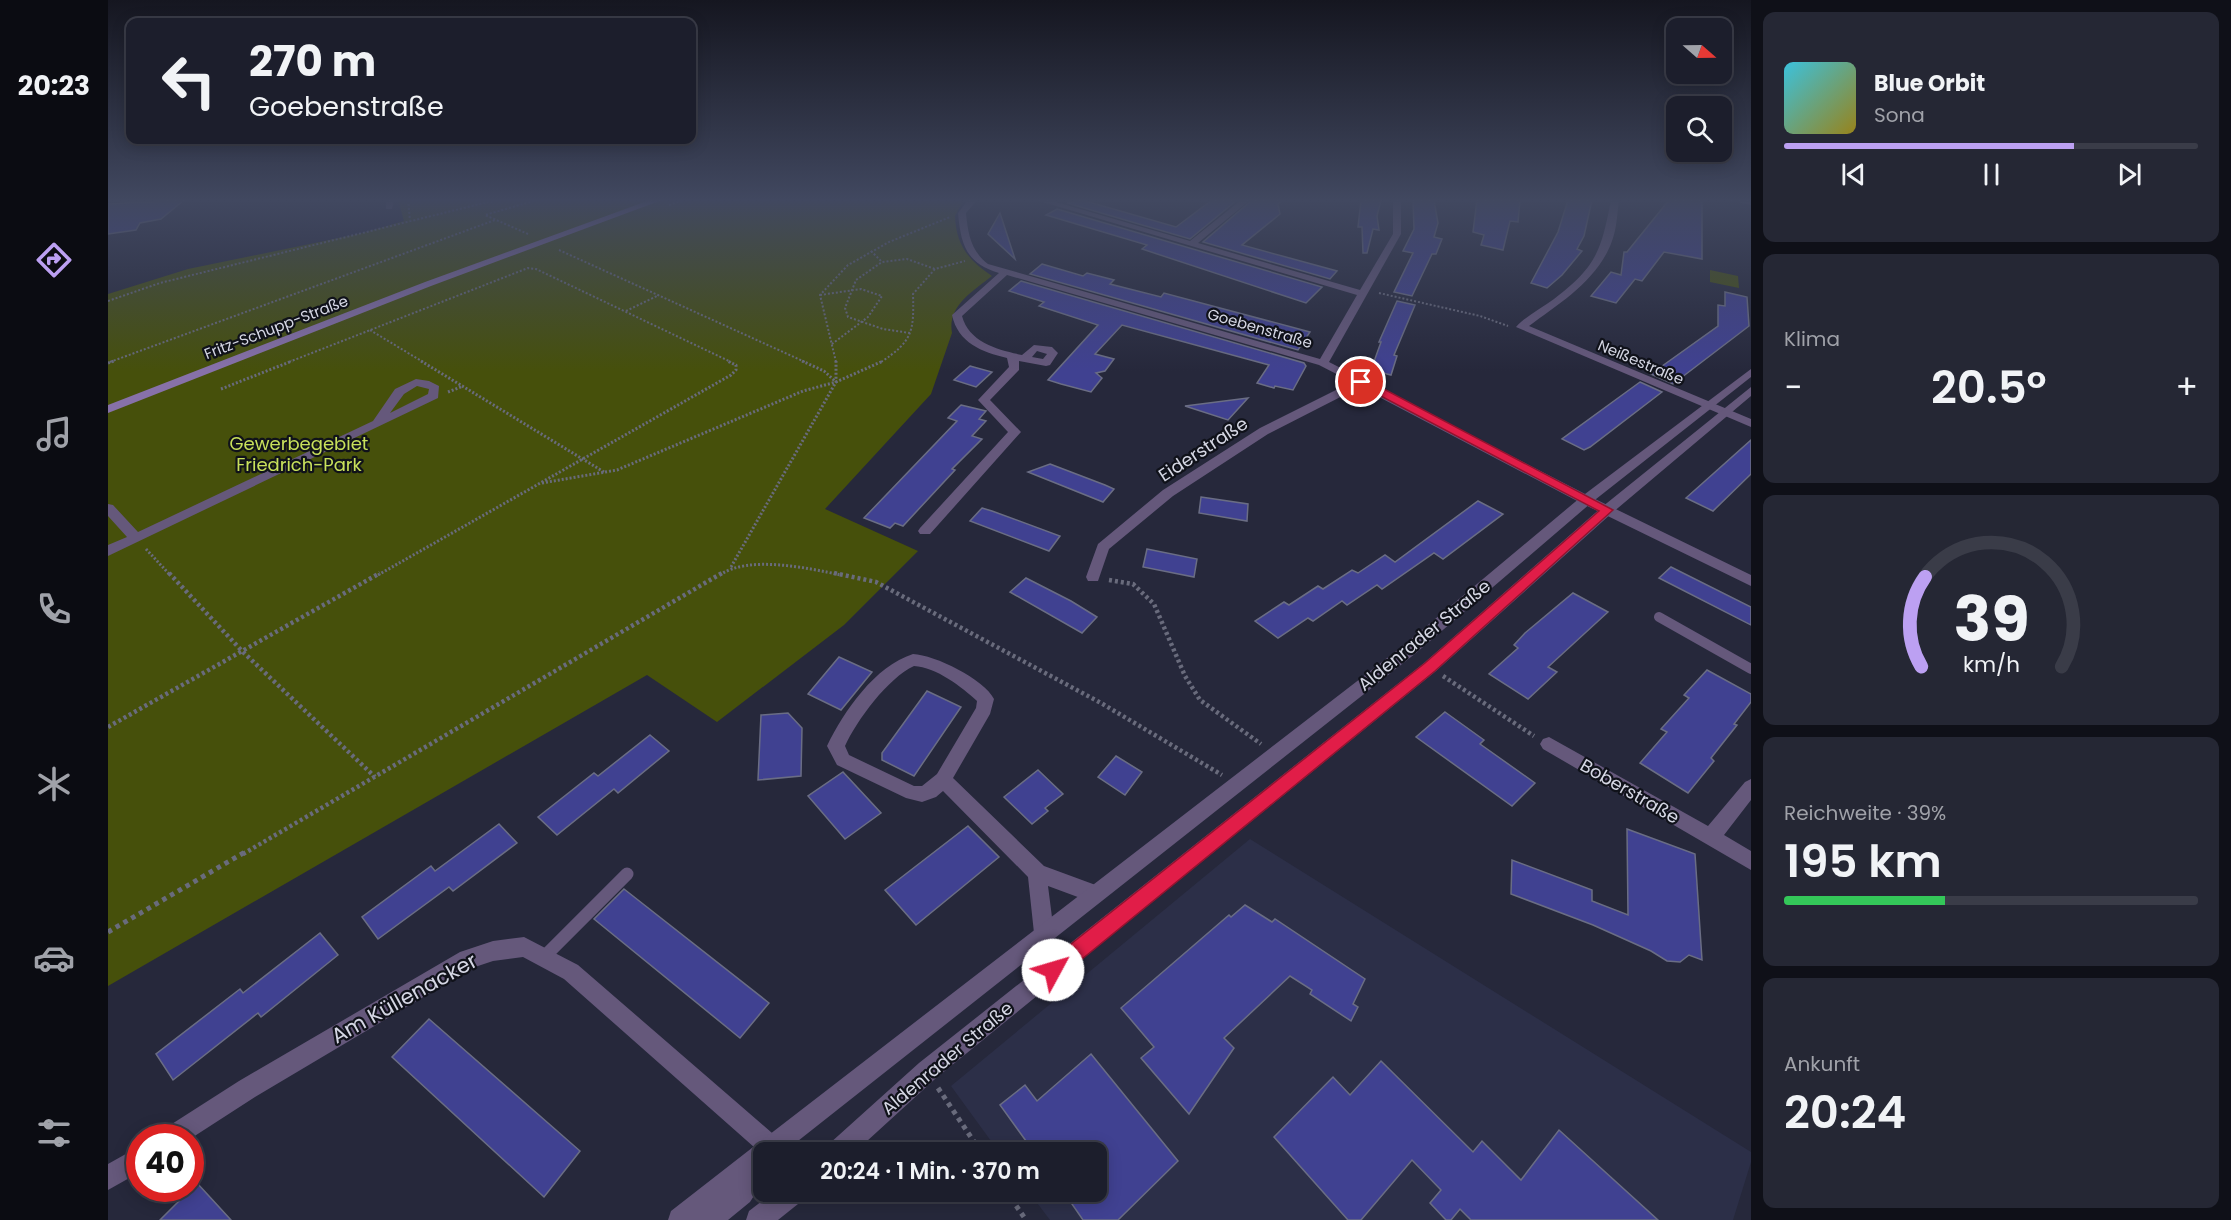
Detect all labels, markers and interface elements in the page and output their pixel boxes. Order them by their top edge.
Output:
north arrow [1666,18,1732,84]
map controls [1666,18,1732,162]
text: 270 m [249,32,376,91]
icon: left [150,42,228,120]
text: 20:23 [18,67,90,104]
text: Blue Orbit [1874,68,1985,99]
text: Goebenstraße [249,88,444,125]
button: search [1666,96,1732,162]
text: Sona [1874,101,1925,129]
icon: previous [1837,158,1870,191]
icon: pause [1975,158,2008,191]
icon: next [2113,158,2146,191]
icon: directions [33,239,75,281]
street label: Fritz-Schupp-Straße [201,290,351,364]
street label: Goebenstraße [1205,303,1315,353]
text: Klima [1784,325,1840,353]
street label: Neißestraße [1595,334,1687,390]
pin [1335,356,1386,407]
text: 20.5° [1931,356,2047,419]
text: − [1784,364,1802,411]
text: + [2175,364,2198,411]
icon: arrive [1344,365,1377,398]
street label: Eiderstraße [1153,411,1253,487]
icon: music [33,413,75,455]
park label: Gewerbegebiet Friedrich-Park [230,431,368,477]
street label: Aldenrader Straße [1352,574,1496,696]
text: 39 [1953,575,2029,663]
icon: phone [33,588,75,630]
text: km/h [1962,649,2020,680]
street label: Boberstraße [1576,752,1684,830]
icon: climate [33,763,75,805]
text: Reichweite · 39% [1784,799,1946,827]
text: 195 km [1784,830,1942,893]
icon: car [33,937,75,979]
position arrow [1021,938,1085,1002]
street label: Am Küllenacker [326,946,482,1050]
street label: Aldenrader Straße [876,996,1018,1120]
text: Ankunft [1784,1050,1860,1078]
text: 20:24 [1784,1081,1906,1144]
icon: filters [33,1112,75,1154]
speed limit sign: 40 [126,1124,204,1202]
text: 20:24 · 1 Min. · 370 m [820,1156,1040,1187]

